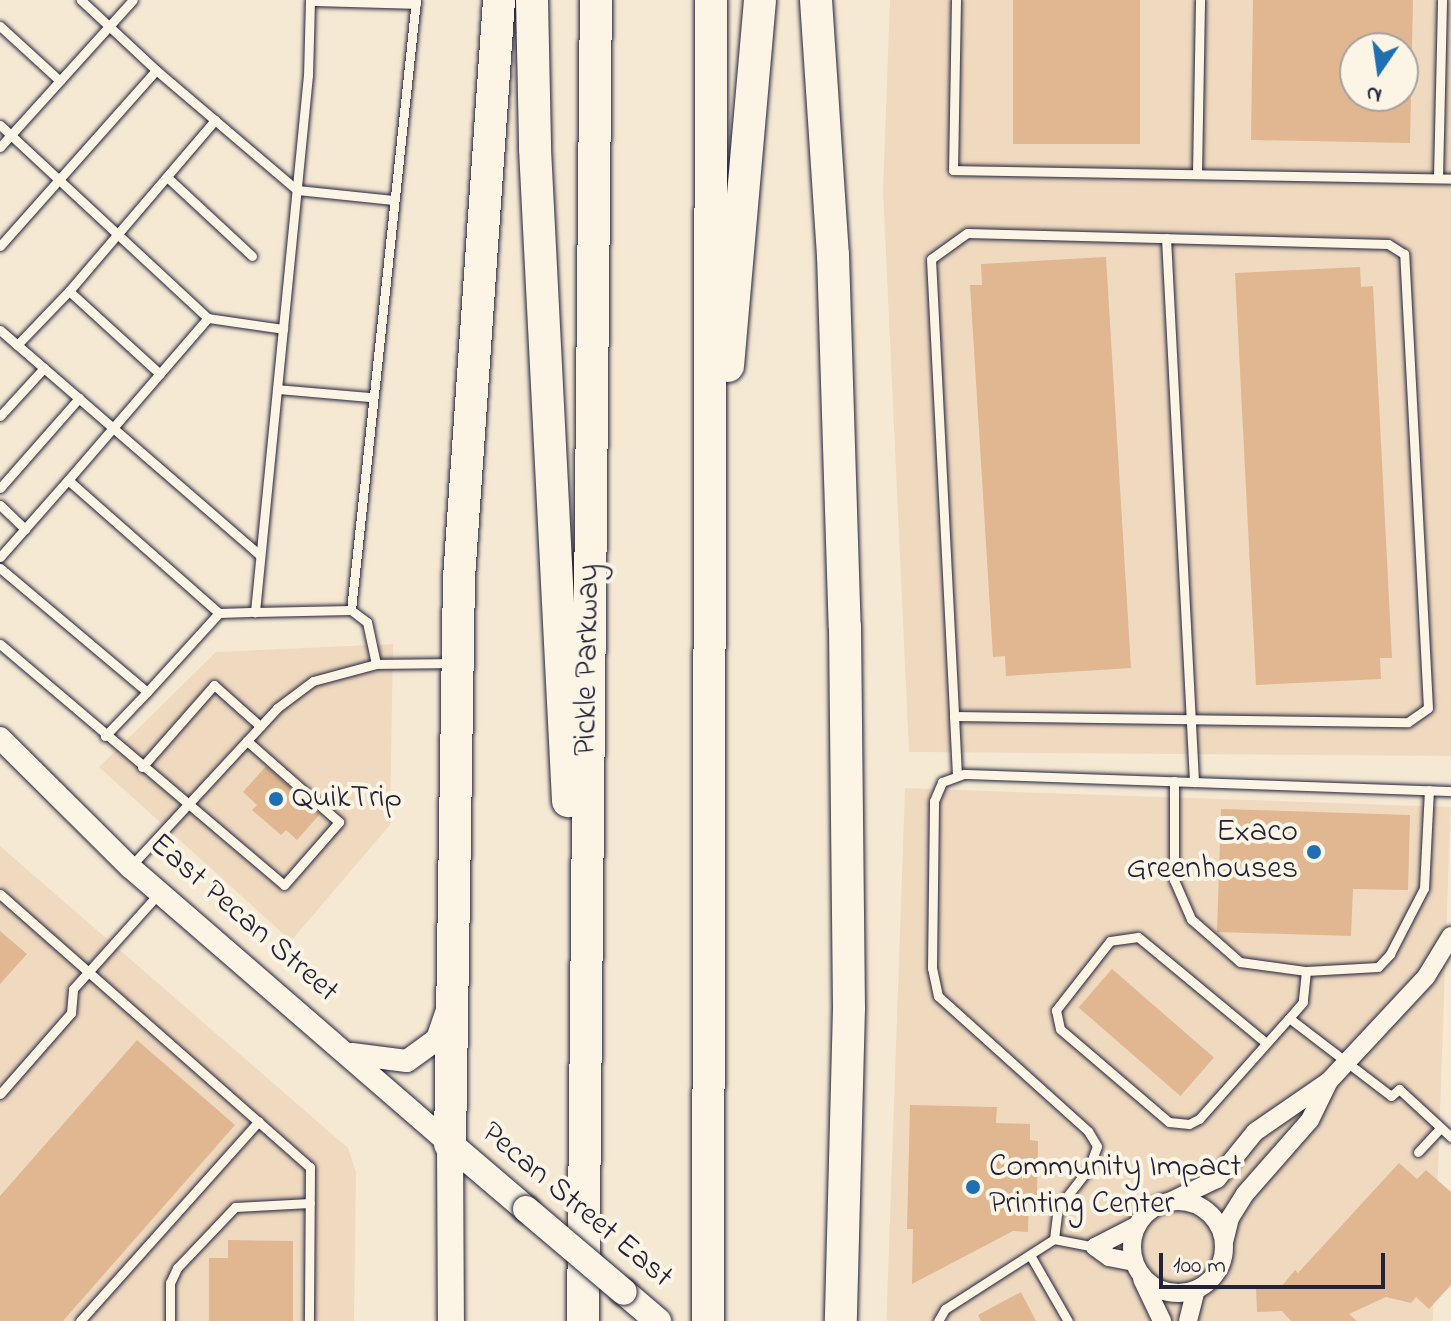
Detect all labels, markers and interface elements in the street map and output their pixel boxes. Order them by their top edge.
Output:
north arrow [1339,32,1419,112]
text: N [1363,76,1385,111]
street label: Pickle Parkway [568,564,610,756]
place label: QuikTrip [292,780,402,818]
marker: QuikTrip [267,790,285,808]
place label: Exaco Greenhouses [1127,815,1298,890]
street label: East Pecan Street [140,826,346,1012]
marker: Exaco Greenhouses [1305,843,1323,861]
street label: Pecan Street East [472,1115,680,1297]
place label: Community Impact Printing Center [989,1150,1241,1225]
marker: Community Impact Printing Center [964,1178,982,1196]
scale bar [1163,1237,1389,1287]
text: 100 m [1173,1249,1226,1284]

